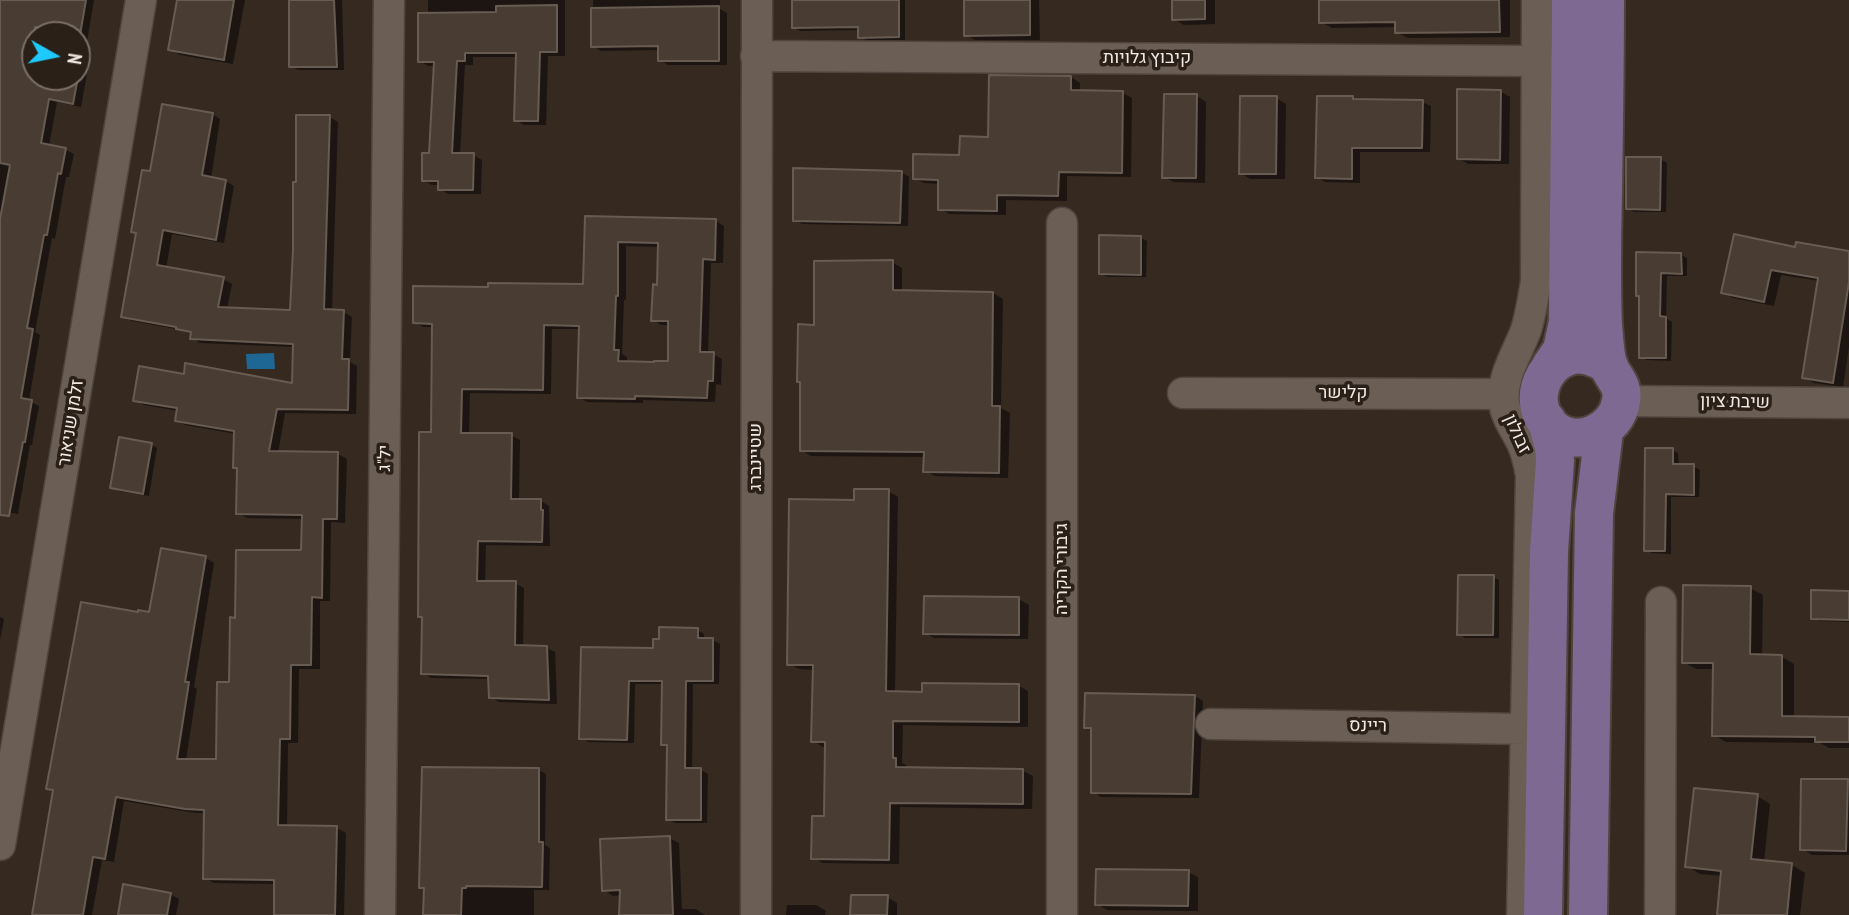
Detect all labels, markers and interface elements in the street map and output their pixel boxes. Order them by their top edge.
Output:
north arrow [21,21,91,91]
street label: קיבוץ גלויות [1103,47,1191,69]
text: N [62,52,87,66]
street label: זלמן שניאור [53,378,89,468]
street label: קלישר [1319,382,1367,404]
street label: שיבת ציון [1700,391,1770,413]
street label: זבולון [1499,411,1535,457]
street label: שטיינברג [745,423,767,491]
street label: יל"ג [374,444,396,472]
street label: גיבורי הקריה [1051,523,1073,615]
street label: ריינס [1349,715,1387,737]

